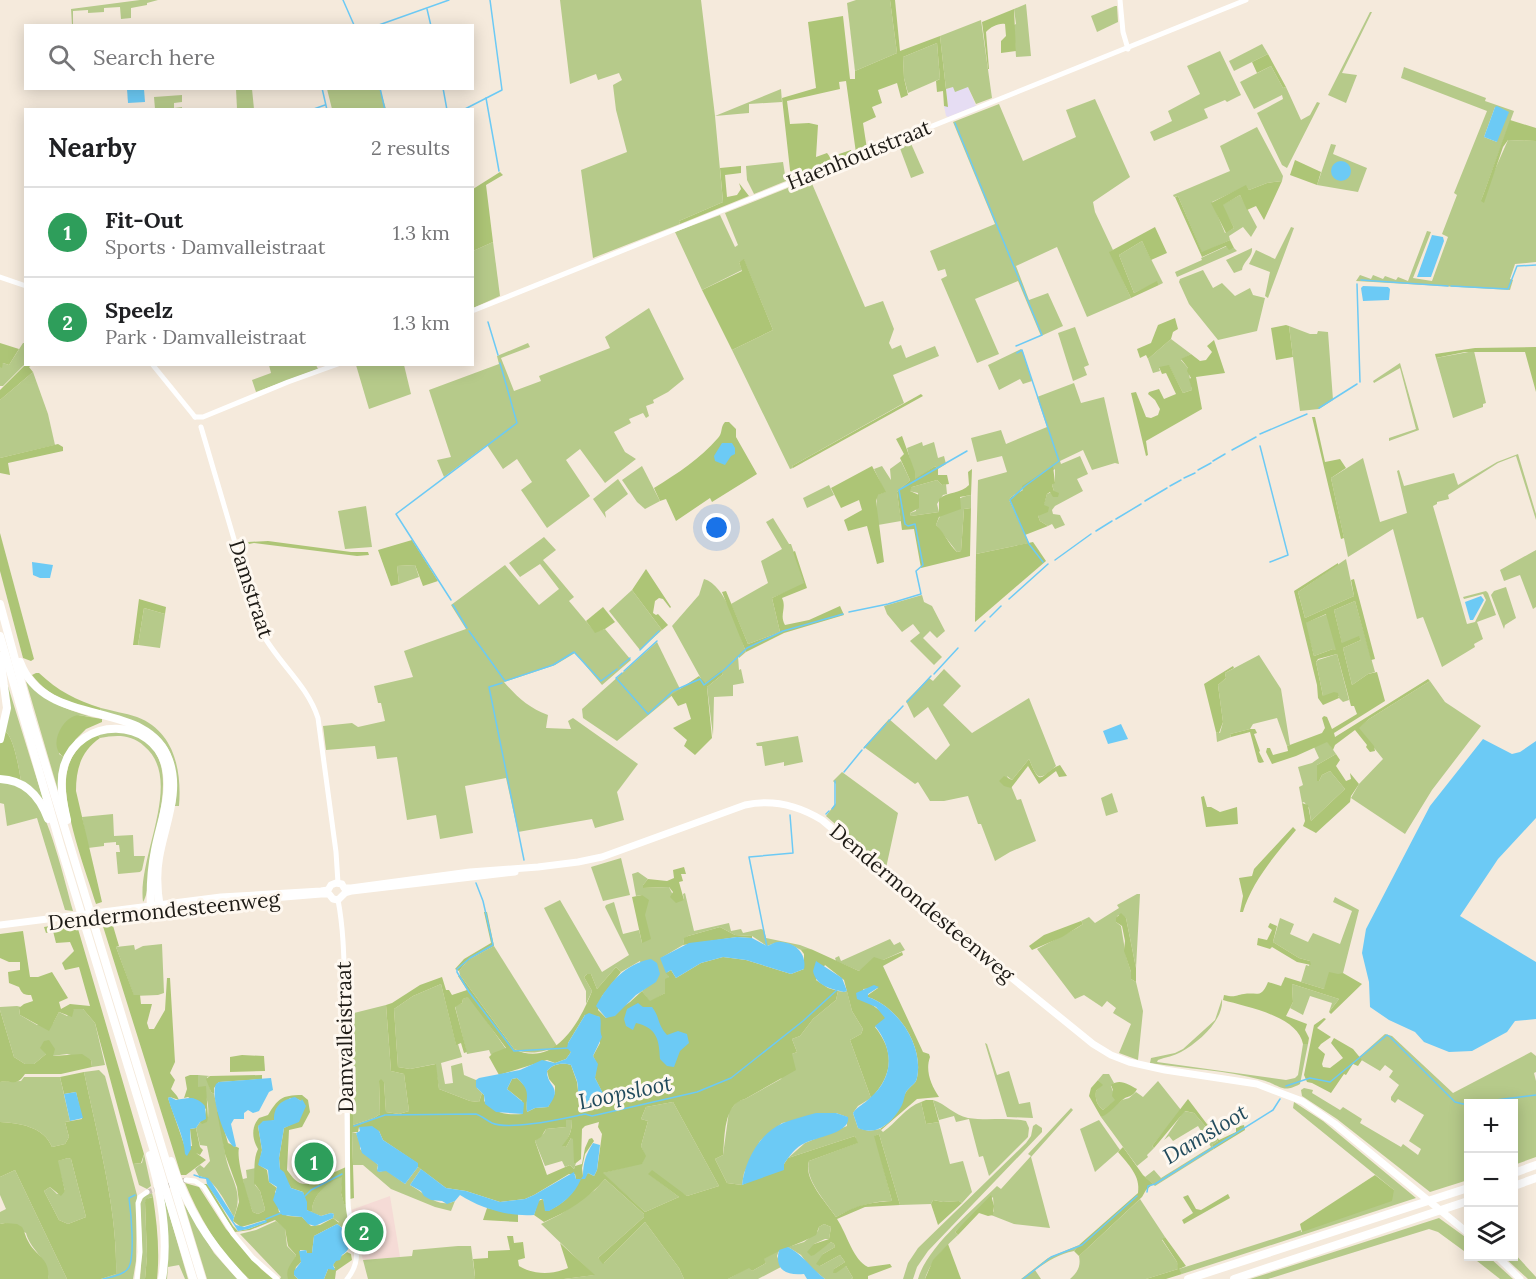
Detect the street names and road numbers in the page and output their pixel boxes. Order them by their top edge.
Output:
street label: Haenhoutstraat [783,113,936,196]
street label: Damstraat [223,536,280,642]
street label: Dendermondesteenweg [824,817,1021,988]
street label: Dendermondesteenweg [47,885,282,936]
street label: Damvalleistraat [330,960,359,1113]

